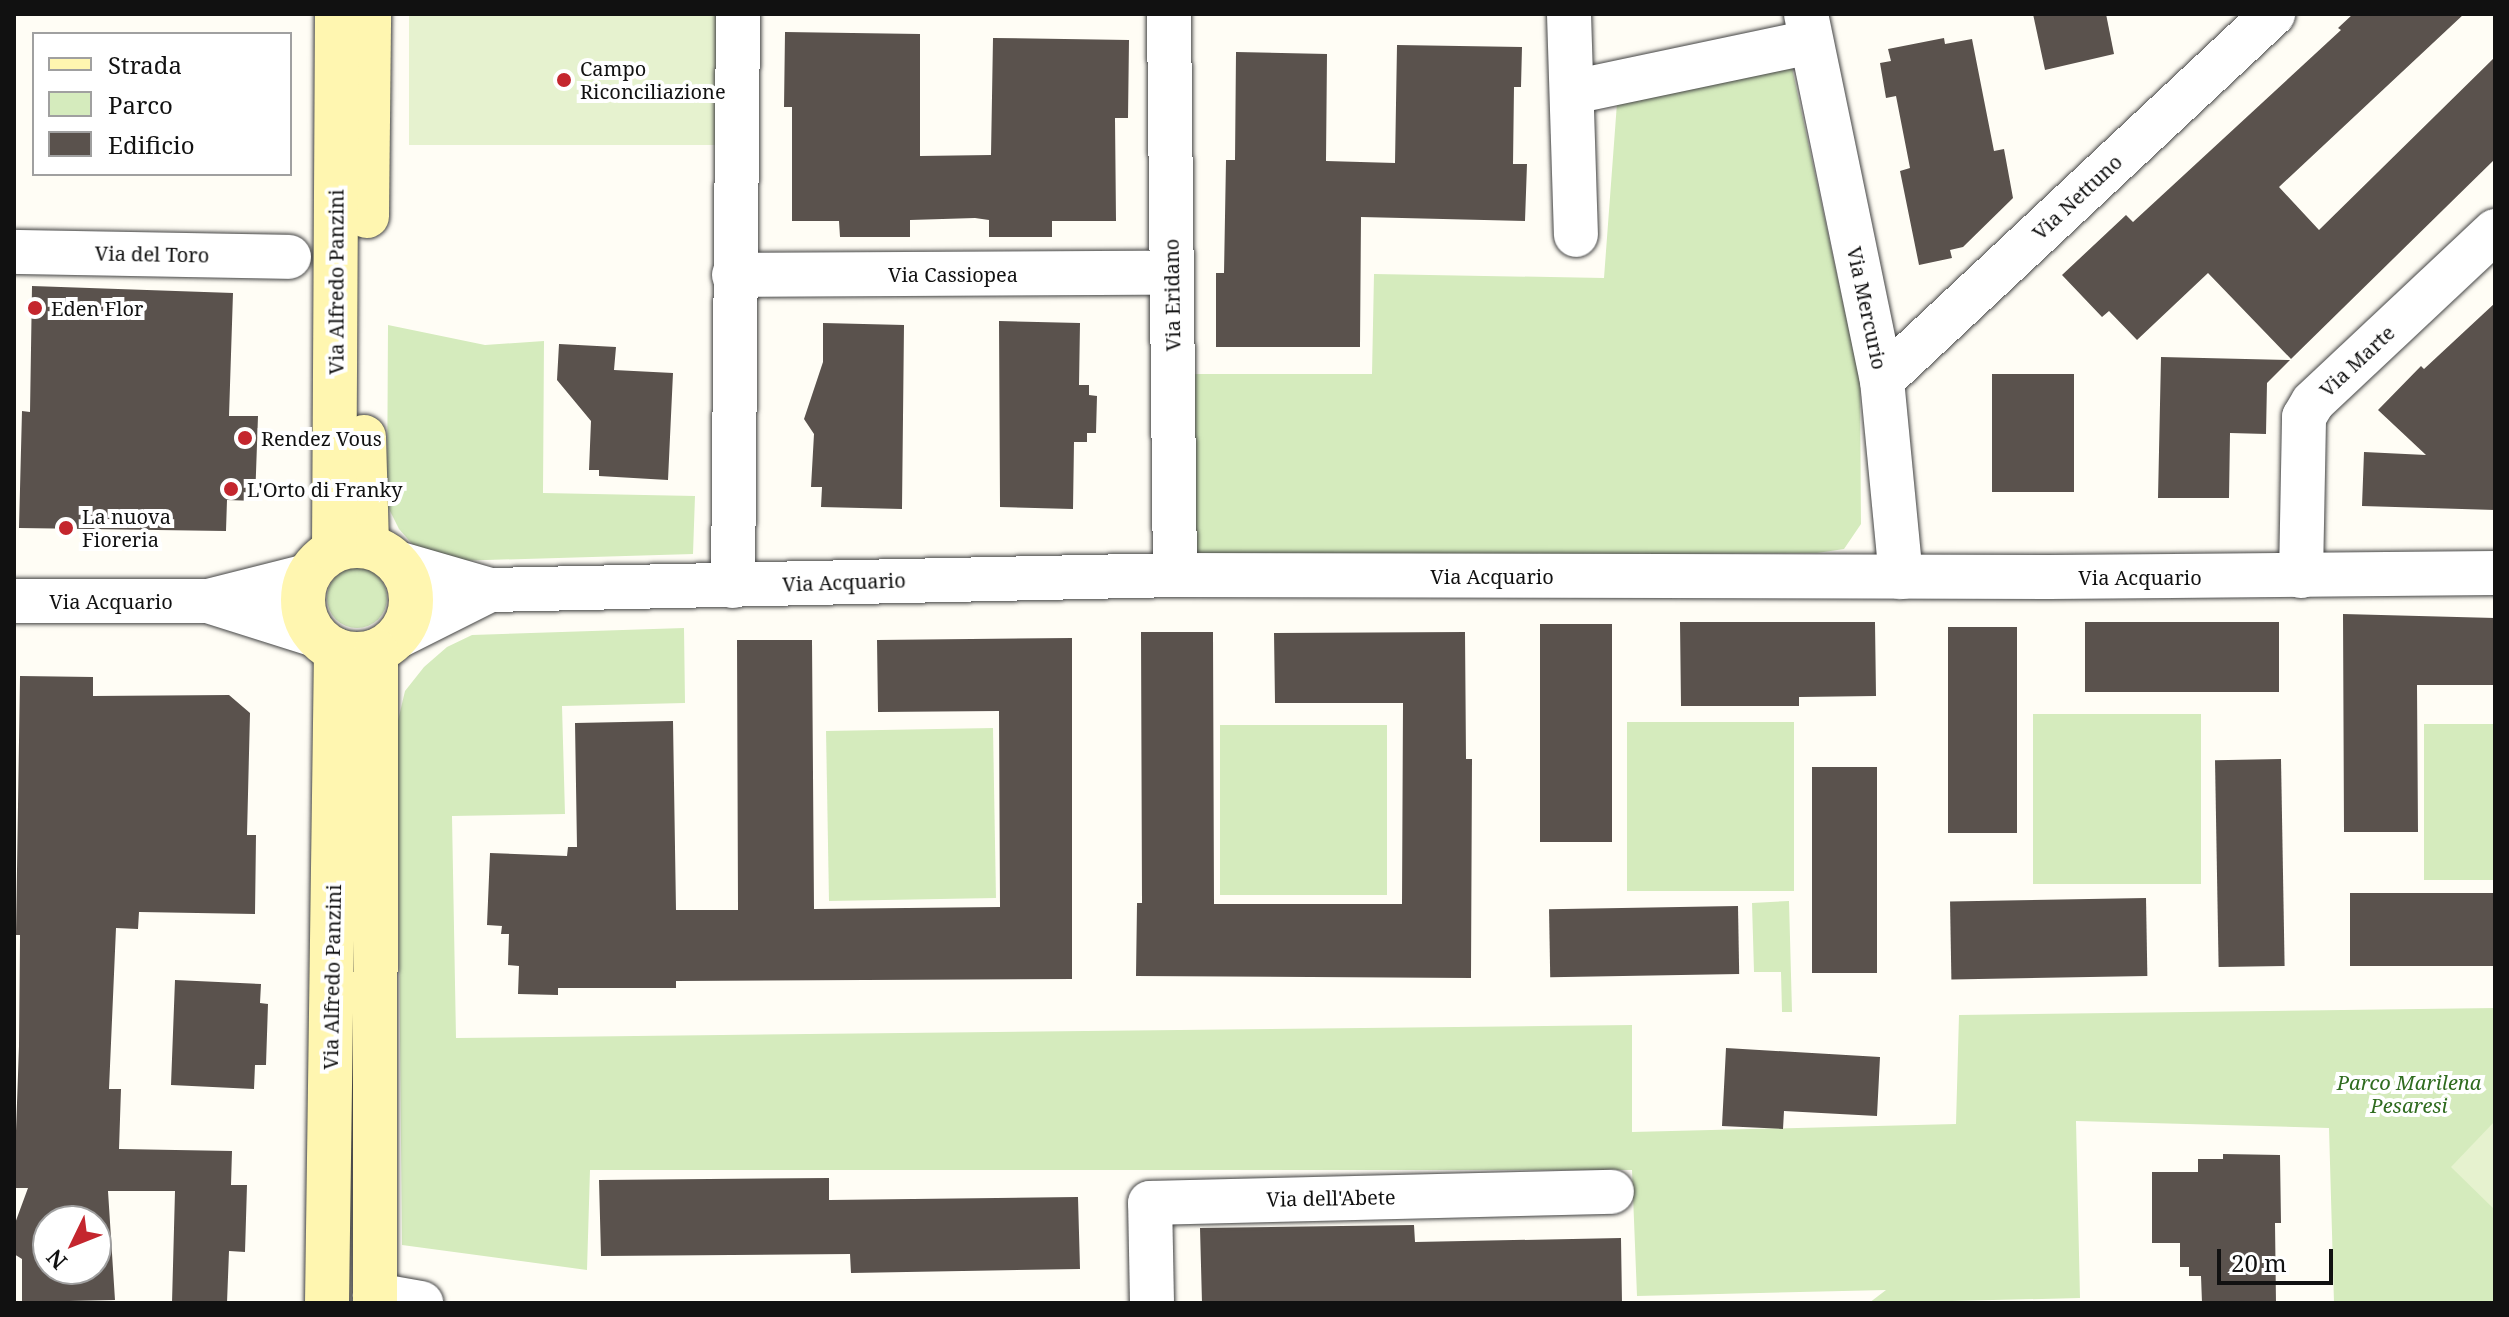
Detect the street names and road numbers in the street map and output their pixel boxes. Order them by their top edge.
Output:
street label: Via Nettuno [2027,150,2127,244]
street label: Via Alfredo Panzini [324,189,348,375]
street label: Via Eridano [1159,238,1185,352]
street label: Via del Toro [95,241,209,267]
street label: Via Mercurio [1842,244,1892,372]
street label: Via Cassiopea [888,262,1018,286]
street label: Via Marte [2315,320,2399,402]
street label: Via Acquario [1430,564,1554,588]
street label: Via Acquario [2078,565,2202,589]
street label: Via Acquario [782,568,906,596]
street label: Via Acquario [49,589,173,613]
street label: Via Alfredo Panzini [318,884,346,1070]
street label: Via dell'Abete [1266,1185,1396,1211]

